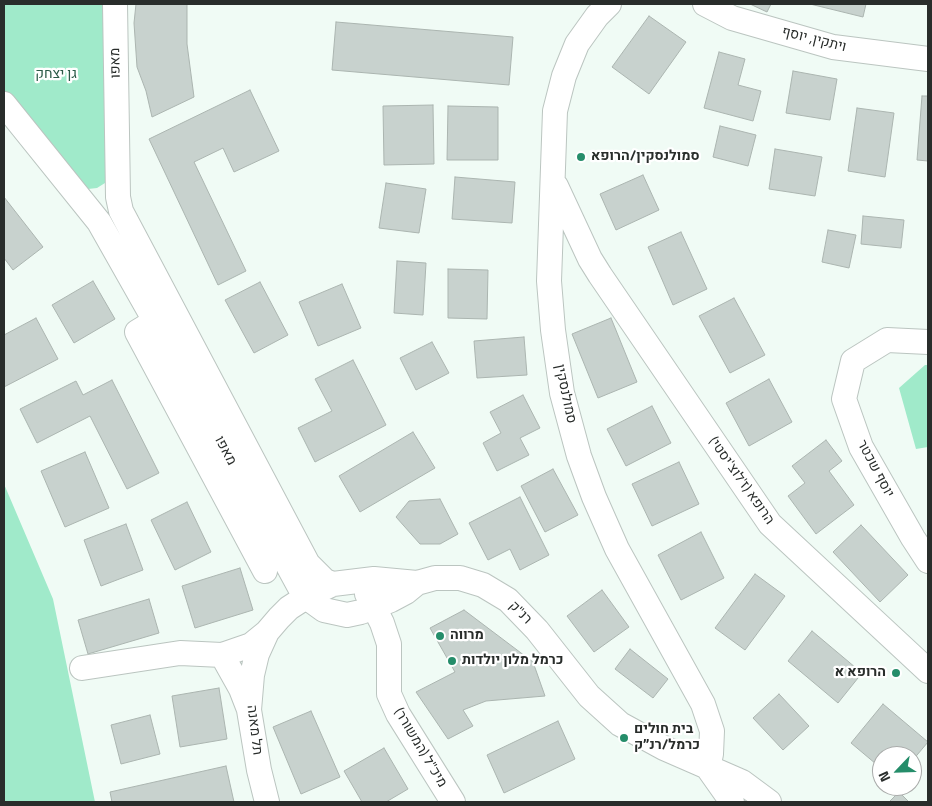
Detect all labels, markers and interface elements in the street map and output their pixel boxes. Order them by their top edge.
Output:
street label: ויתקין, יוסף [780,24,848,56]
street label: מאפו [107,47,125,79]
park label: גן יצחק [35,67,77,83]
place label: סמולנסקין/הרופא [591,149,699,165]
marker: סמולנסקין/הרופא [575,151,587,163]
street label: סמולנסקין [551,363,579,425]
street label: מאפו [210,433,240,469]
street label: הרופא (ז'לוצ'יסטי) [705,434,777,528]
street label: יוסף שכטר [853,437,897,501]
street label: רנ"ק [505,598,535,628]
place label: מרווה [450,628,484,644]
marker: מרווה [434,630,446,642]
place label: כרמל מלון יולדות [462,653,564,669]
marker: כרמל מלון יולדות [446,655,458,667]
place label: הרופא א [835,665,886,681]
marker: הרופא א [890,667,902,679]
street label: תל מאנה [243,704,265,756]
street label: מיכ"ל (המשורר) [390,705,450,791]
place label: בית חולים כרמל/רנ״ק [634,722,700,754]
marker: בית חולים כרמל/רנ״ק [618,732,630,744]
north arrow [872,746,922,796]
text: N [872,768,895,786]

